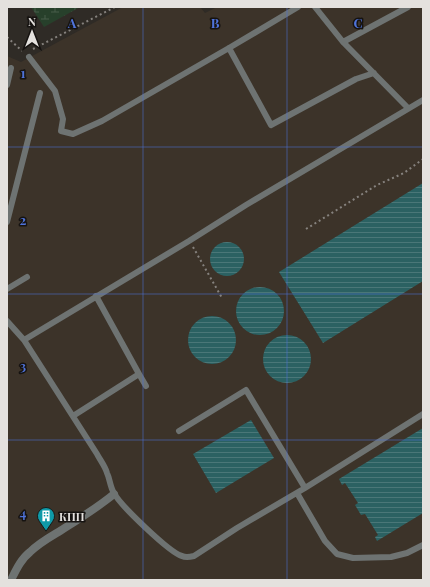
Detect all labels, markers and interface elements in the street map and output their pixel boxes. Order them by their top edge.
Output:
north arrow [12,12,52,52]
text: N [28,14,36,29]
text: A [67,14,77,31]
text: B [211,14,220,31]
text: C [353,14,363,31]
text: 1 [21,64,26,81]
text: 2 [20,211,27,228]
text: 3 [20,357,26,374]
text: 4 [20,504,27,521]
building icon: КПП [36,506,56,531]
place label: КПП [59,509,85,524]

